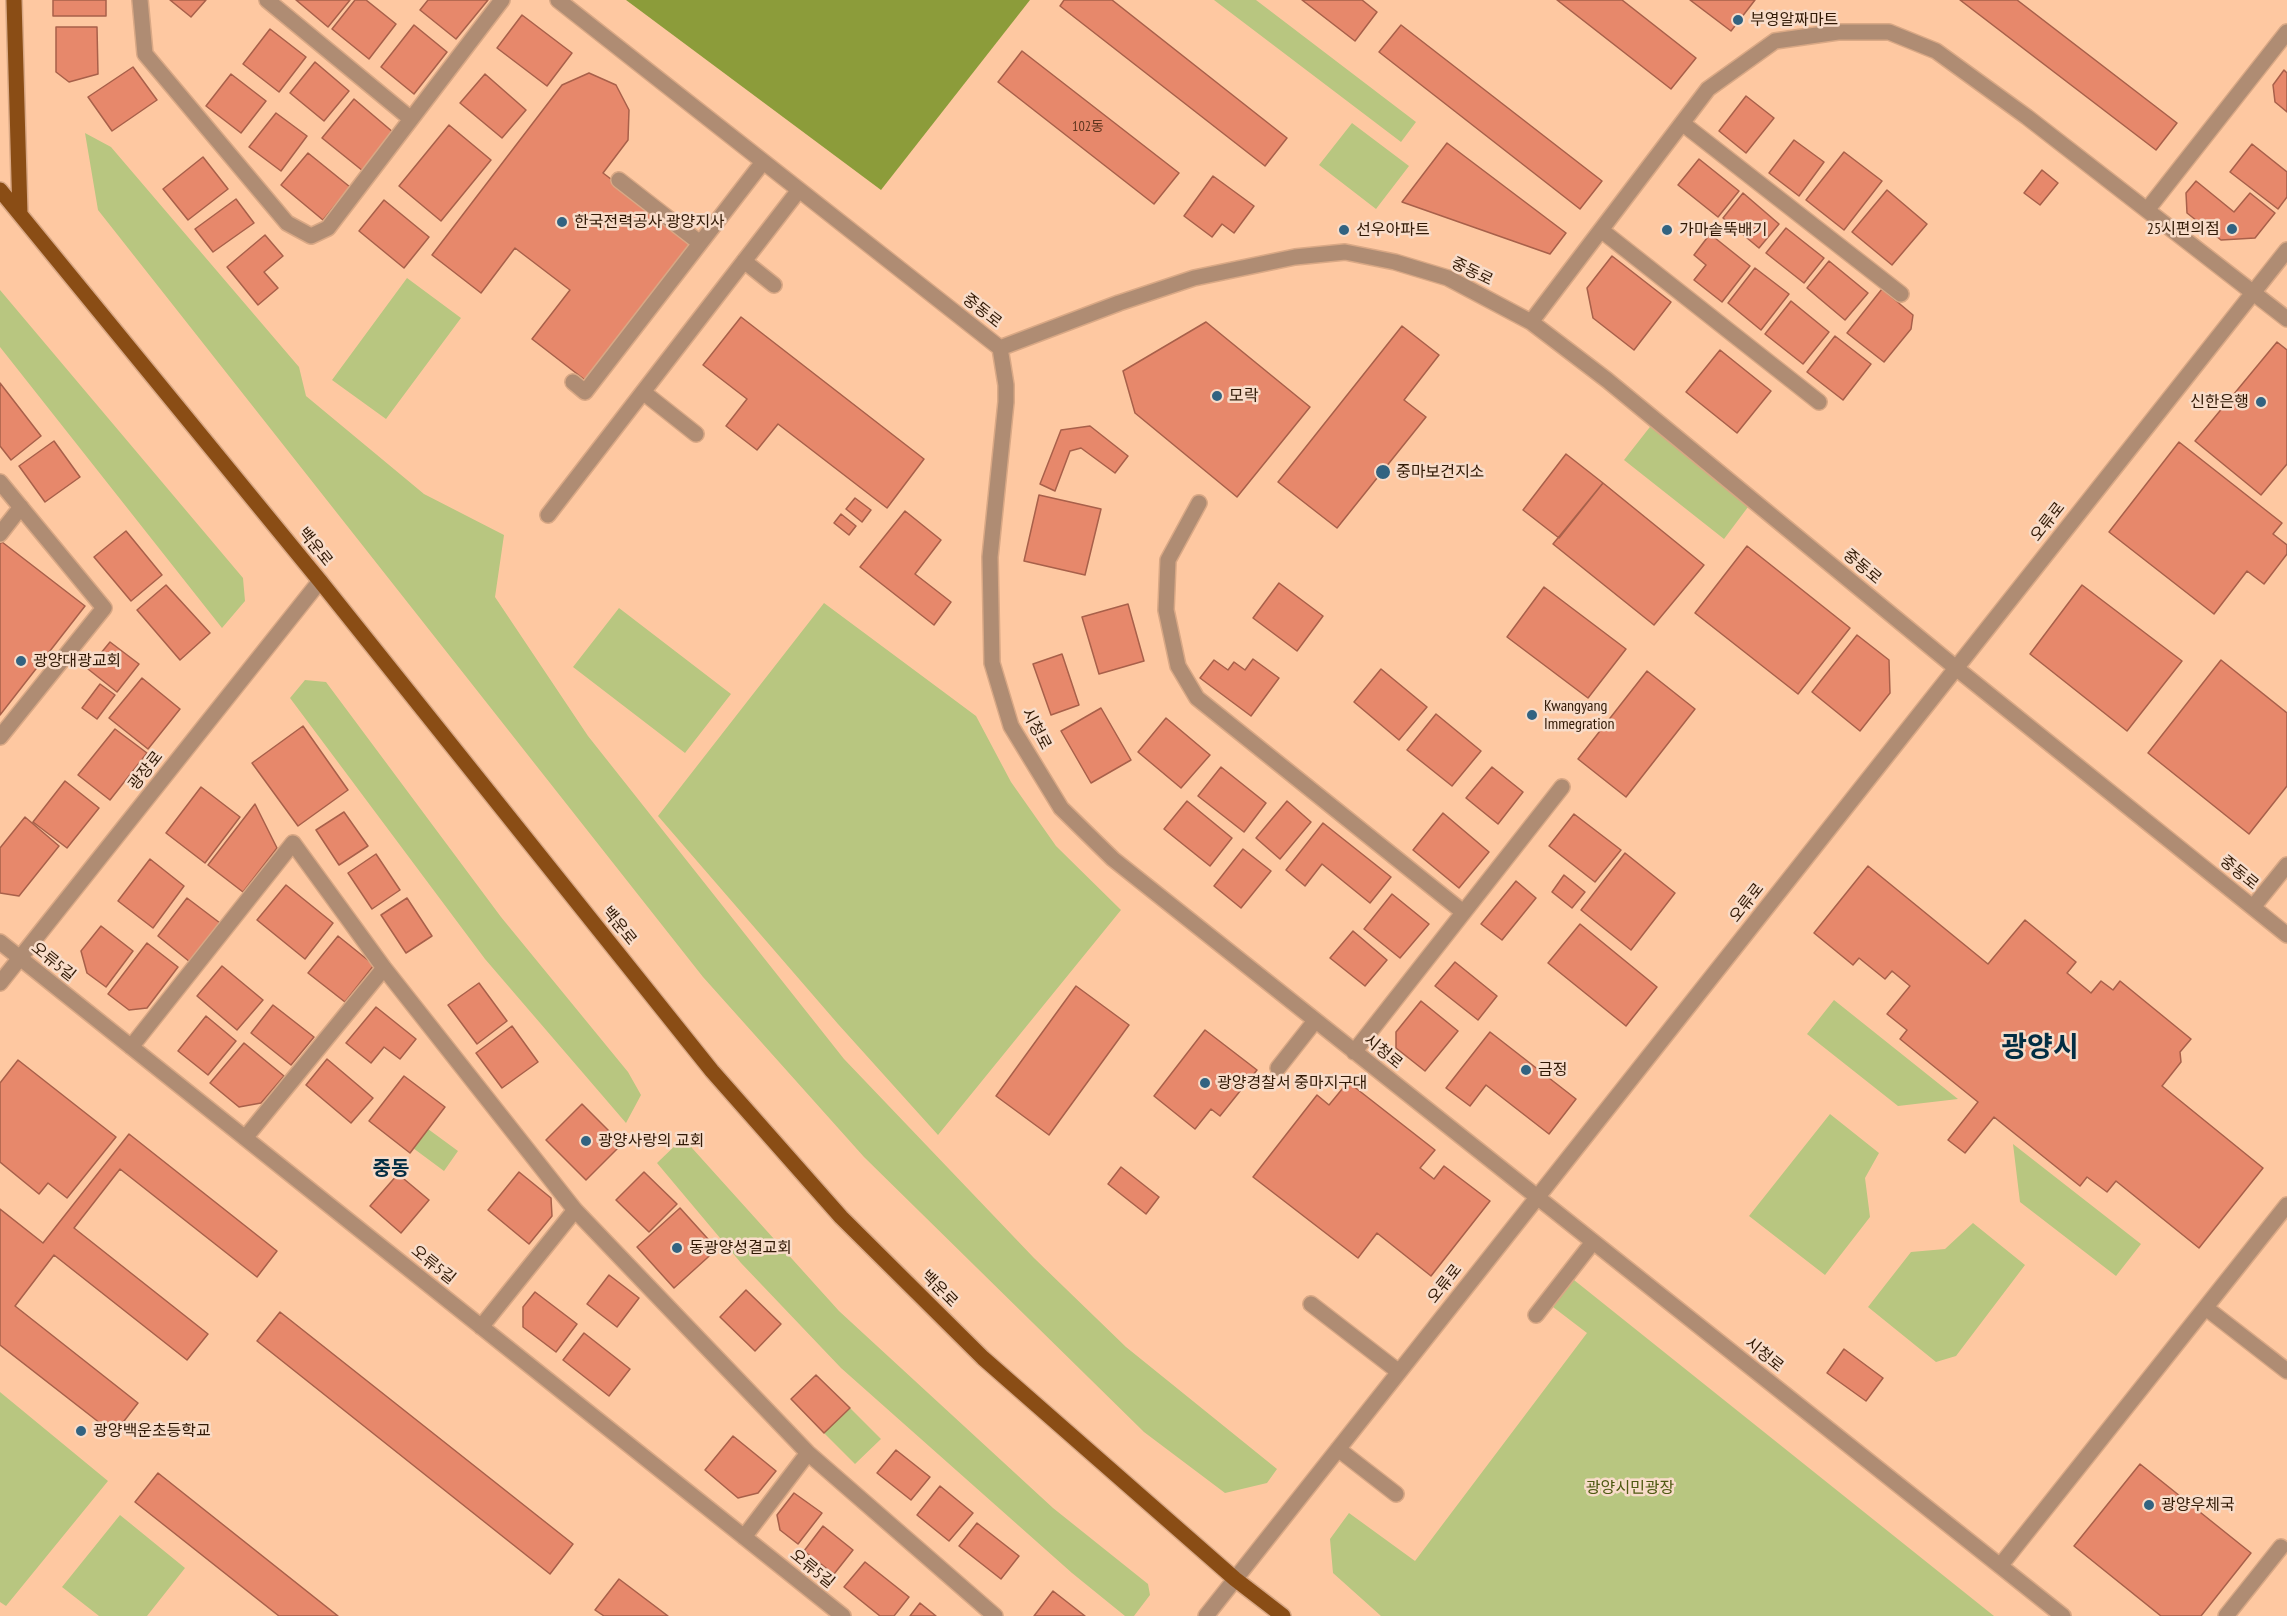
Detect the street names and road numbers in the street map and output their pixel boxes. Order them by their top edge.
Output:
street label: 중동로 [1448,254,1496,290]
street label: 중동로 [959,290,1005,332]
street label: 오류로 [2027,499,2069,545]
street label: 백운로 [294,524,336,570]
street label: 중동로 [1839,545,1885,589]
street label: 시청로 [1017,705,1055,753]
street label: 광장로 [125,748,167,794]
street label: 중동로 [2216,852,2262,894]
street label: 오류로 [1726,880,1768,926]
street label: 백운로 [598,903,640,949]
street label: 오류5길 [27,938,79,986]
street label: 시청로 [1360,1031,1406,1073]
street label: 오류5길 [407,1241,459,1289]
street label: 오류로 [1424,1261,1466,1307]
street label: 백운로 [917,1267,961,1311]
street label: 시청로 [1741,1334,1787,1376]
street label: 오류5길 [786,1545,838,1593]

